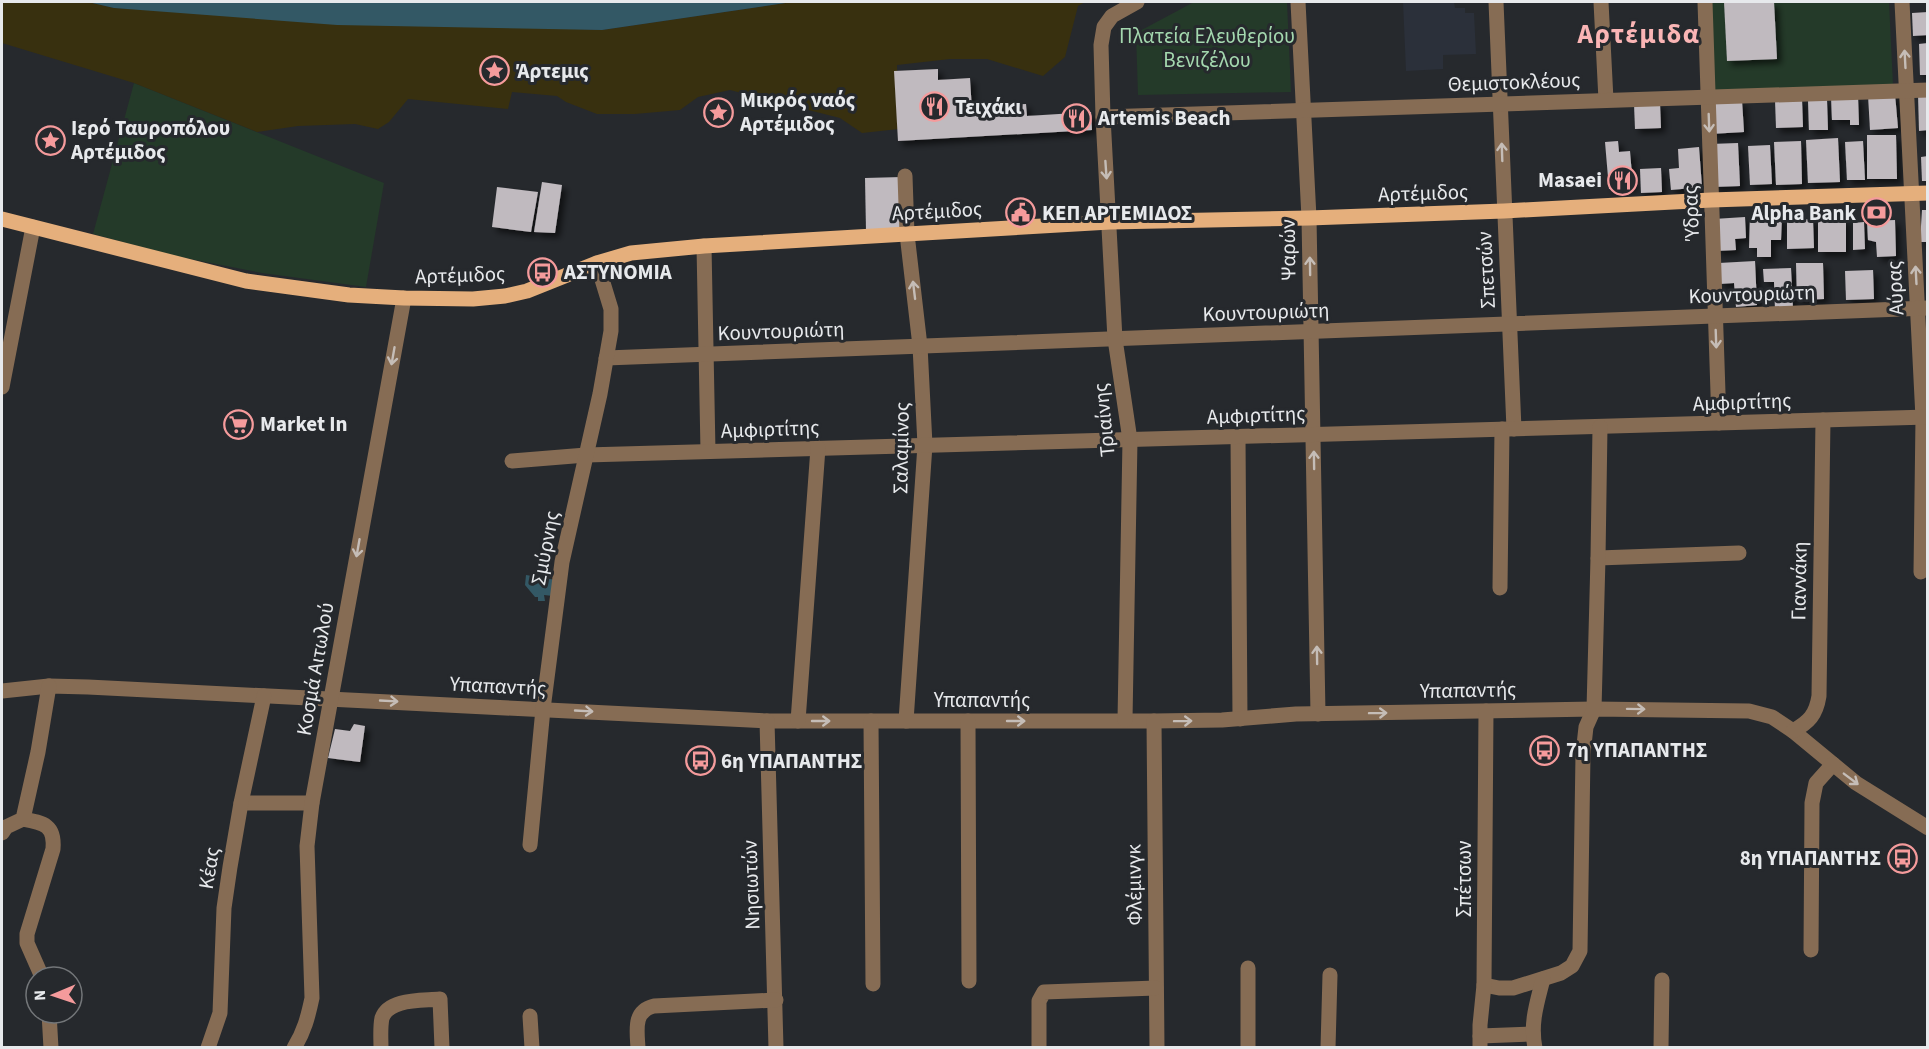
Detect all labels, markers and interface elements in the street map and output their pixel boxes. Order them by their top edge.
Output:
district label: Αρτέμιδα [1577,15,1700,54]
park label: Πλατεία Ελευθερίου Βενιζέλου [1119,21,1295,75]
one-way arrow [1900,50,1911,70]
place icon: Άρτεμις [479,55,511,87]
place label: Άρτεμις [516,56,589,86]
street label: Θεμιστοκλέους [1447,65,1581,99]
place label: Μικρός ναός Αρτέμιδος [739,85,856,139]
restaurant icon: Τειχάκι [918,91,950,123]
place label: Τειχάκι [955,92,1022,122]
place icon: Μικρός ναός Αρτέμιδος [703,96,735,128]
restaurant icon: Artemis Beach [1061,102,1093,134]
place label: Artemis Beach [1097,103,1230,133]
one-way arrow [1703,112,1714,132]
place label: Ιερό Ταυροπόλου Αρτέμιδος [70,113,230,167]
place icon: Ιερό Ταυροπόλου Αρτέμιδος [34,124,66,156]
one-way arrow [1496,143,1507,163]
one-way arrow [1101,159,1112,179]
restaurant icon: Masaei [1607,164,1639,196]
place label: Masaei [1538,165,1602,195]
street label: Αρτέμιδος [1377,176,1469,210]
street label: Ύδρας [1675,185,1707,242]
street label: Αρτέμιδος [891,194,983,228]
public building icon: ΚΕΠ ΑΡΤΕΜΙΔΟΣ [1005,197,1037,229]
bank icon: Alpha Bank [1861,197,1893,229]
place label: ΚΕΠ ΑΡΤΕΜΙΔΟΣ [1042,198,1192,228]
place label: Alpha Bank [1750,198,1856,228]
street label: Ψαρών [1272,219,1304,281]
street label: Σπετσών [1469,231,1503,309]
bus stop icon: ΑΣΤΥΝΟΜΙΑ [527,256,559,288]
one-way arrow [1304,256,1316,276]
place label: ΑΣΤΥΝΟΜΙΑ [563,257,673,287]
street label: Αρτέμιδος [414,258,506,292]
street label: Αύρας [1879,260,1911,316]
one-way arrow [1910,266,1921,286]
street label: Κουντουριώτη [1688,277,1816,311]
one-way arrow [908,281,919,300]
street label: Κουντουριώτη [1202,295,1330,329]
street label: Κουντουριώτη [717,314,845,348]
one-way arrow [1710,328,1721,348]
one-way arrow [387,345,398,365]
street label: Τριαίνης [1085,382,1123,458]
street label: Αμφιρτίτης [1692,385,1792,419]
street label: Αμφιρτίτης [1206,398,1306,432]
street label: Σαλαμίνος [885,402,917,494]
supermarket icon: Market In [223,408,255,440]
place label: Market In [260,409,348,439]
street label: Αμφιρτίτης [720,412,820,446]
one-way arrow [1309,451,1320,471]
street label: Σμύρνης [523,508,567,588]
one-way arrow [352,537,363,557]
street label: Γιαννάκη [1783,541,1815,621]
street label: Κοσμά Αιτωλού [289,600,341,738]
one-way arrow [1311,646,1323,666]
street label: Υπαπαντής [448,668,547,704]
street label: Υπαπαντής [1419,674,1516,706]
street label: Υπαπαντής [933,685,1030,715]
one-way arrow [379,696,399,707]
one-way arrow [1625,704,1645,715]
one-way arrow [573,706,593,717]
one-way arrow [1368,707,1387,719]
one-way arrow [810,715,830,727]
one-way arrow [1005,715,1025,726]
one-way arrow [1173,715,1193,727]
bus stop icon: 7η ΥΠΑΠΑΝΤΗΣ [1529,734,1561,766]
place label: 7η ΥΠΑΠΑΝΤΗΣ [1566,735,1707,765]
bus stop icon: 6η ΥΠΑΠΑΝΤΗΣ [684,745,716,777]
place label: 6η ΥΠΑΠΑΝΤΗΣ [721,746,862,776]
one-way arrow [1843,772,1859,785]
street label: Νησιωτών [734,840,768,930]
street label: Σπέτσων [1449,840,1479,918]
bus stop icon: 8η ΥΠΑΠΑΝΤΗΣ [1886,842,1918,874]
street label: Φλέμινγκ [1118,843,1150,926]
place label: 8η ΥΠΑΠΑΝΤΗΣ [1740,843,1881,873]
street label: Κέας [191,845,227,891]
north arrow [24,965,84,1025]
text: N [29,990,51,1001]

